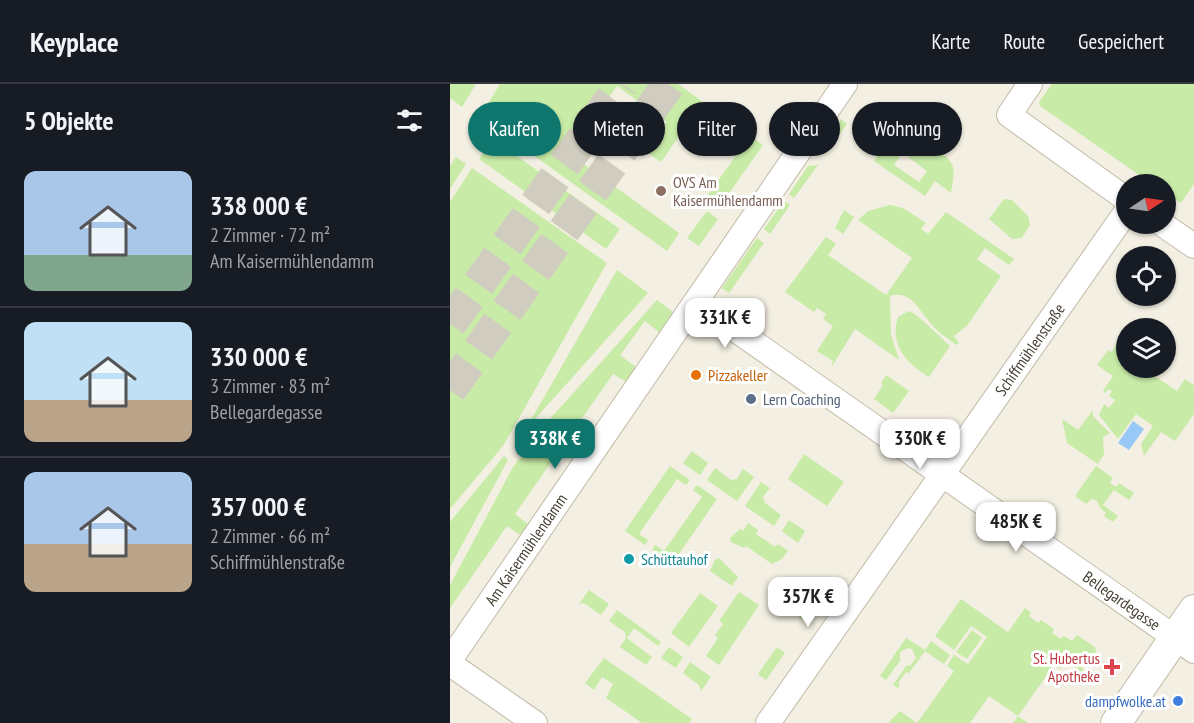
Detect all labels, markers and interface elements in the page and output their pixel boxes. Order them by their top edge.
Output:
text: Keyplace [30,23,119,60]
text: Karte [932,28,970,55]
text: Route [1003,28,1045,55]
text: Gespeichert [1078,28,1164,55]
chip: Kaufen [468,102,561,156]
chip: Mieten [573,102,665,156]
chip: Filter [677,102,757,156]
chip: Neu [769,102,840,156]
chip: Wohnung [852,102,962,156]
text: 5 Objekte [24,104,114,137]
icon: filters [393,104,426,137]
place label: OVS Am Kaisermühlendamm [673,172,783,210]
north arrow [1116,174,1176,234]
map controls [1116,174,1176,378]
marker: OVS Am Kaisermühlendamm [654,184,668,198]
text: 338 000 € [210,189,308,222]
icon: home [72,195,144,267]
text: 2 Zimmer · 72 m² [210,222,330,248]
button: locate [1116,246,1176,306]
text: Am Kaisermühlendamm [210,248,374,274]
pin: 331K € [676,298,774,349]
street label: Schiffmühlenstraße [990,299,1069,400]
text: 331K € [699,304,751,330]
button: layers [1116,318,1176,378]
text: 330 000 € [210,340,308,373]
icon: home [72,346,144,418]
place label: Pizzakeller [708,365,768,385]
marker: Pizzakeller [689,368,703,382]
text: 3 Zimmer · 83 m² [210,373,330,399]
place label: Lern Coaching [763,389,841,409]
marker: Lern Coaching [744,392,758,406]
text: Bellegardegasse [210,399,322,425]
pin: 338K € [506,419,604,470]
pin: 330K € [871,419,969,470]
text: 338K € [529,425,581,451]
text: 330K € [894,425,946,451]
text: 357 000 € [210,490,307,523]
street label: Am Kaisermühlendamm [480,490,571,609]
icon: home [72,496,144,568]
pin: 485K € [967,502,1065,553]
text: 485K € [990,508,1042,534]
text: 2 Zimmer · 66 m² [210,523,330,549]
text: Schiffmühlenstraße [210,549,345,575]
place label: Schüttauhof [641,549,708,569]
marker: Schüttauhof [622,552,636,566]
street label: Bellegardegasse [1079,566,1164,634]
pin: 357K € [759,577,857,628]
text: 357K € [782,583,834,609]
place label: St. Hubertus Apotheke [1033,648,1100,686]
marker: St. Hubertus Apotheke [1105,660,1119,674]
place label: dampfwolke.at [1085,691,1167,711]
marker: dampfwolke.at [1171,694,1185,708]

